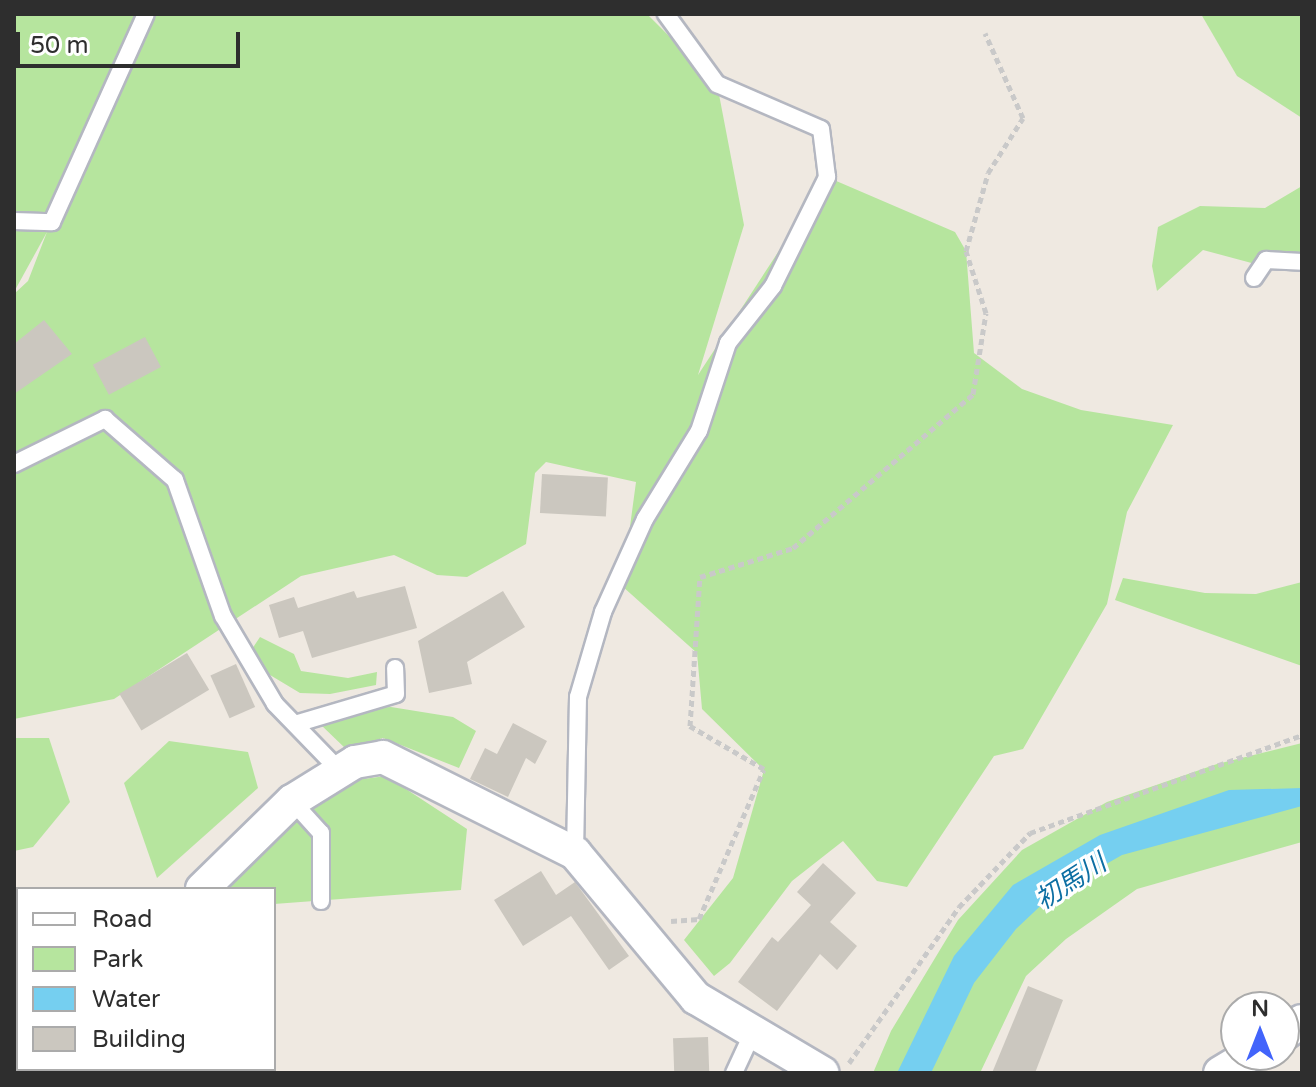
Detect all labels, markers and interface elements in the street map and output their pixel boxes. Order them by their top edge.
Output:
scale bar [20,16,244,66]
text: 50 m [30,31,88,60]
water label: 初馬川 [1030,848,1112,916]
legend [16,887,276,1071]
text: Road [92,905,152,934]
text: Park [92,945,143,974]
text: Water [92,985,160,1014]
north arrow [1220,991,1300,1071]
text: N [1251,996,1269,1022]
text: Building [92,1025,186,1054]

